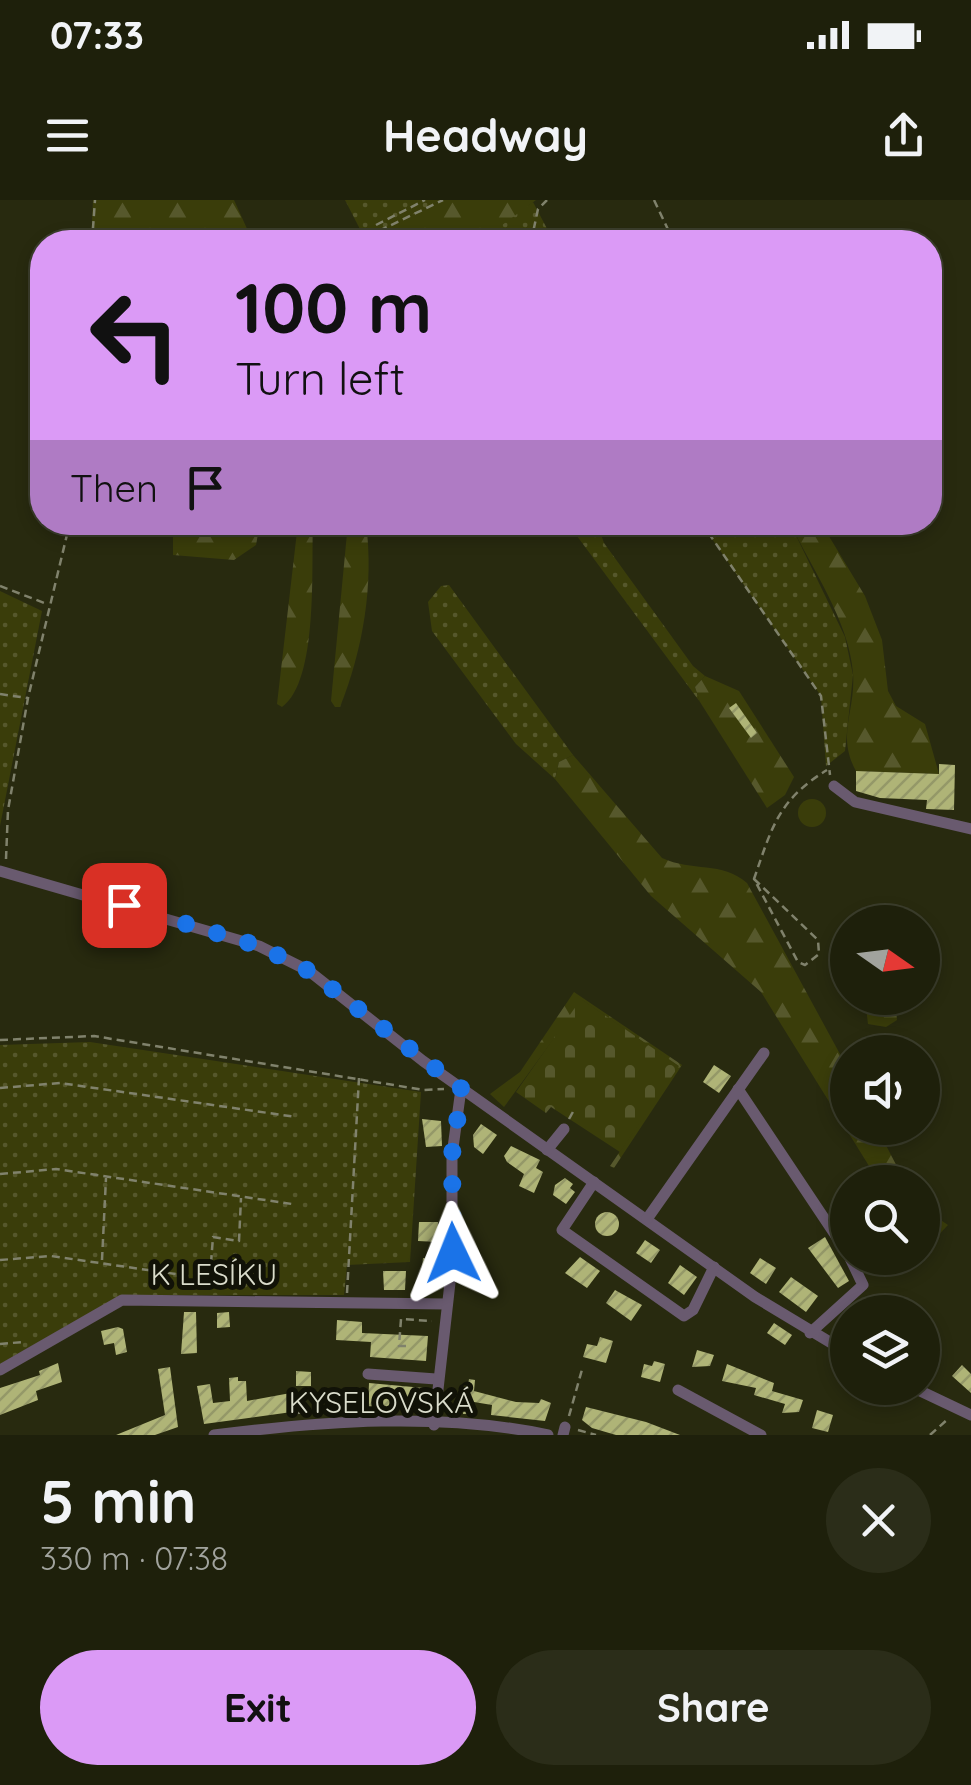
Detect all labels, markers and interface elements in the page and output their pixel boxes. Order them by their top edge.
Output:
text: 07:33 [50,11,144,59]
text: Headway [383,107,588,163]
icon: menu [40,108,95,163]
icon: share [876,108,931,163]
text: 100 m [235,263,432,351]
icon: left [70,270,200,400]
text: Turn left [235,350,405,406]
icon: arrive [178,460,233,515]
text: Then [70,464,158,512]
pin [82,863,167,948]
icon: arrive [97,878,152,933]
north arrow [830,905,940,1015]
map controls [830,905,940,1405]
button: sound [830,1035,940,1145]
button: search [830,1165,940,1275]
position arrow [401,1201,505,1305]
street label: K LESÍKU [151,1255,278,1293]
button: layers [830,1295,940,1405]
street label: KYSELOVSKÁ [288,1383,474,1421]
text: 5 min [40,1463,197,1538]
button: close [826,1468,931,1573]
text: 330 m · 07:38 [40,1538,228,1578]
button: Exit [40,1650,476,1765]
button: Share [496,1650,931,1765]

